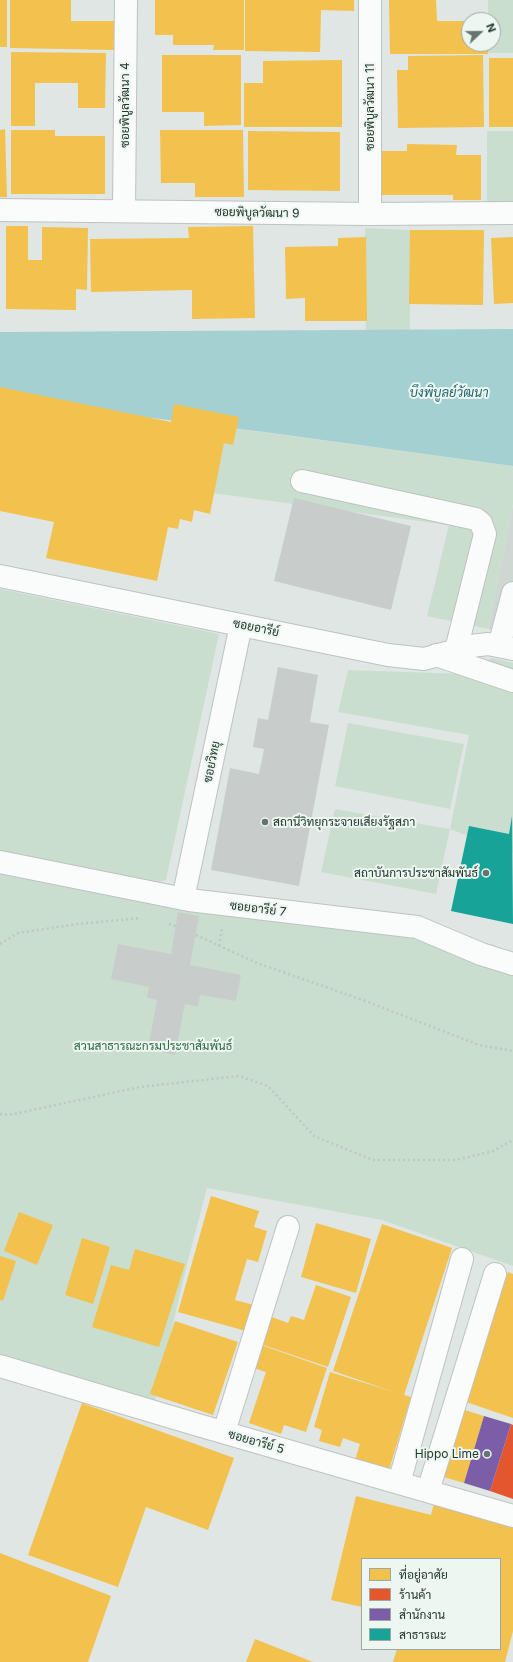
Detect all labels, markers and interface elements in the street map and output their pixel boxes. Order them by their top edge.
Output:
north arrow [461,12,501,52]
text: N [483,21,499,34]
street label: ซอยพิบูลวัฒนา 4 [118,62,132,148]
street label: ซอยพิบูลวัฒนา 11 [363,63,377,151]
street label: ซอยพิบูลวัฒนา 9 [214,205,300,221]
water label: บึงพิบูลย์วัฒนา [409,385,489,401]
street label: ซอยอารีย์ [232,616,280,640]
street label: ซอยวิทยุ [201,740,223,784]
place label: สถานีวิทยุกระจายเสียงรัฐสภา [273,815,415,829]
marker: สถานีวิทยุกระจายเสียงรัฐสภา [260,817,270,827]
place label: สถาบันการประชาสัมพันธ์ [354,866,478,880]
marker: สถาบันการประชาสัมพันธ์ [481,868,491,878]
street label: ซอยอารีย์ 7 [229,898,287,920]
park label: สวนสาธารณะกรมประชาสัมพันธ์ [74,1039,232,1053]
street label: ซอยอารีย์ 5 [226,1427,286,1457]
place label: Hippo Lime [415,1447,479,1461]
marker: Hippo Lime [482,1449,492,1459]
legend [361,1558,501,1650]
text: ที่อยู่อาศัย [399,1567,448,1582]
text: ร้านค้า [399,1587,431,1602]
text: สำนักงาน [399,1607,445,1622]
text: สาธารณะ [399,1627,446,1642]

